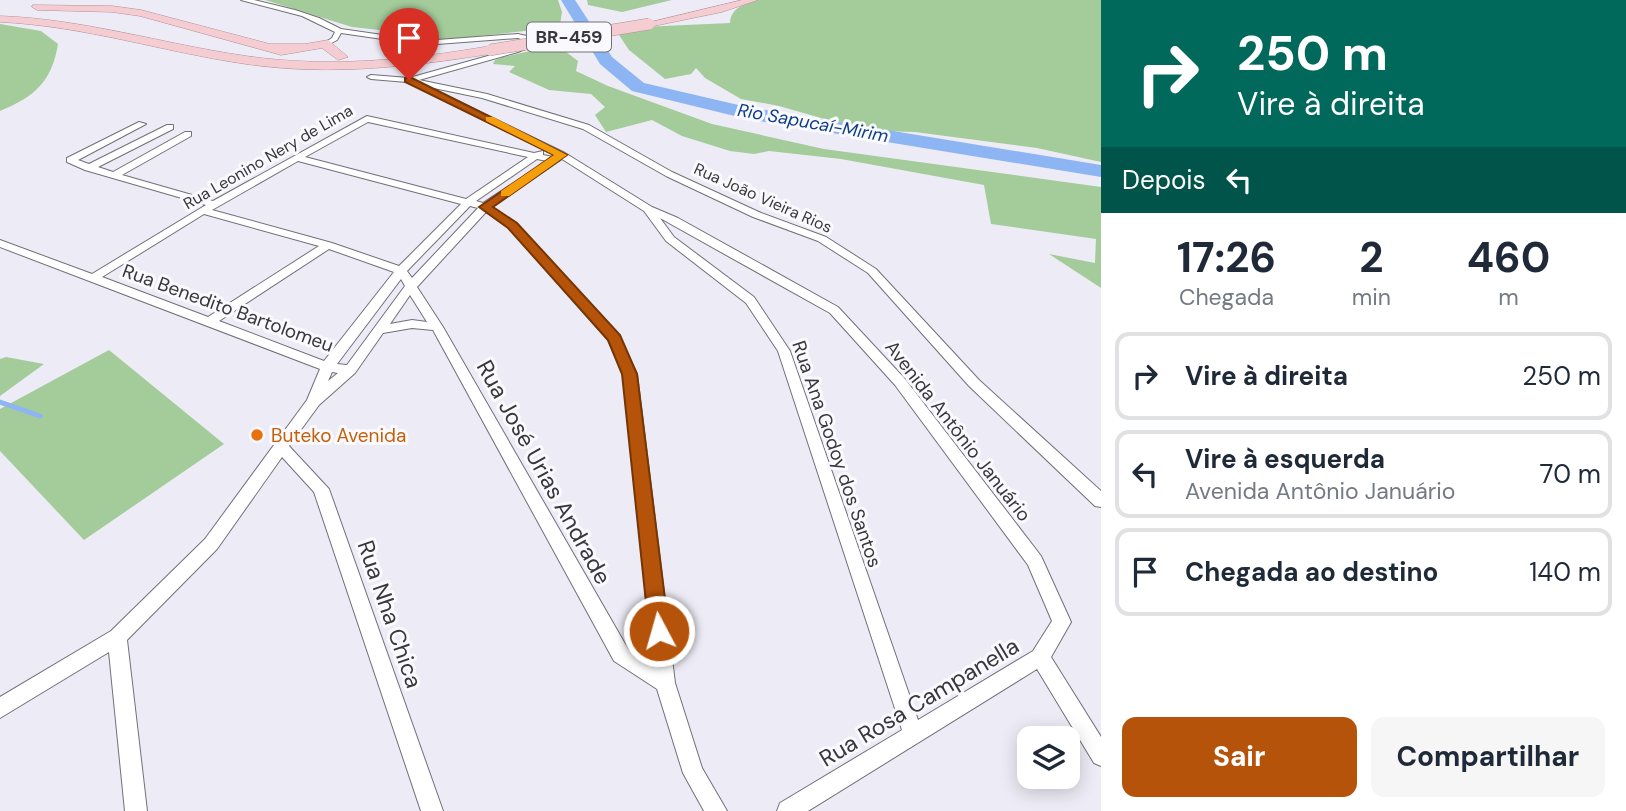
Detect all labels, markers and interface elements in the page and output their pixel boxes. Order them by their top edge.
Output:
pin [379,8,439,80]
icon: arrive [390,19,428,57]
text: 250 m [1237,21,1388,85]
road number: BR-459 [527,22,611,52]
icon: right [1122,28,1213,119]
text: Vire à direita [1237,83,1425,125]
water label: Rio Sapucaí-Mirim [736,98,890,148]
street label: Rua Leonino Nery de Lima [180,100,356,214]
street label: Rua João Vieira Rios [691,158,835,238]
icon: left [1220,161,1258,199]
text: Depois [1122,163,1206,197]
text: 17:26 [1177,230,1276,285]
text: 2 [1359,230,1384,285]
text: 460 [1467,230,1550,285]
street label: Rua Benedito Bartolomeu [119,258,337,358]
text: Chegada [1179,282,1274,312]
text: min [1352,282,1391,312]
text: m [1498,282,1519,312]
street label: Avenida Antônio Januário [879,335,1037,527]
street label: Rua Ana Godoy dos Santos [786,337,888,571]
street label: Rua José Urias Andrade [470,355,618,589]
icon: right [1126,357,1164,395]
text: Vire à direita [1185,359,1348,393]
text: 250 m [1522,359,1601,393]
place label: Buteko Avenida [271,423,406,448]
marker: Buteko Avenida [249,427,265,443]
text: Vire à esquerda [1185,442,1385,476]
icon: left [1126,455,1164,493]
text: 70 m [1540,457,1601,491]
text: Avenida Antônio Januário [1185,476,1455,506]
street label: Rua Nha Chica [351,536,429,692]
icon: arrive [1126,553,1164,591]
text: Chegada ao destino [1185,555,1438,589]
text: 140 m [1529,555,1601,589]
position arrow [622,594,696,668]
street label: Rua Rosa Campanella [814,631,1024,773]
button: Sair [1122,717,1357,797]
button: Compartilhar [1371,717,1605,797]
map controls [1017,726,1080,789]
button: layers [1017,726,1080,789]

